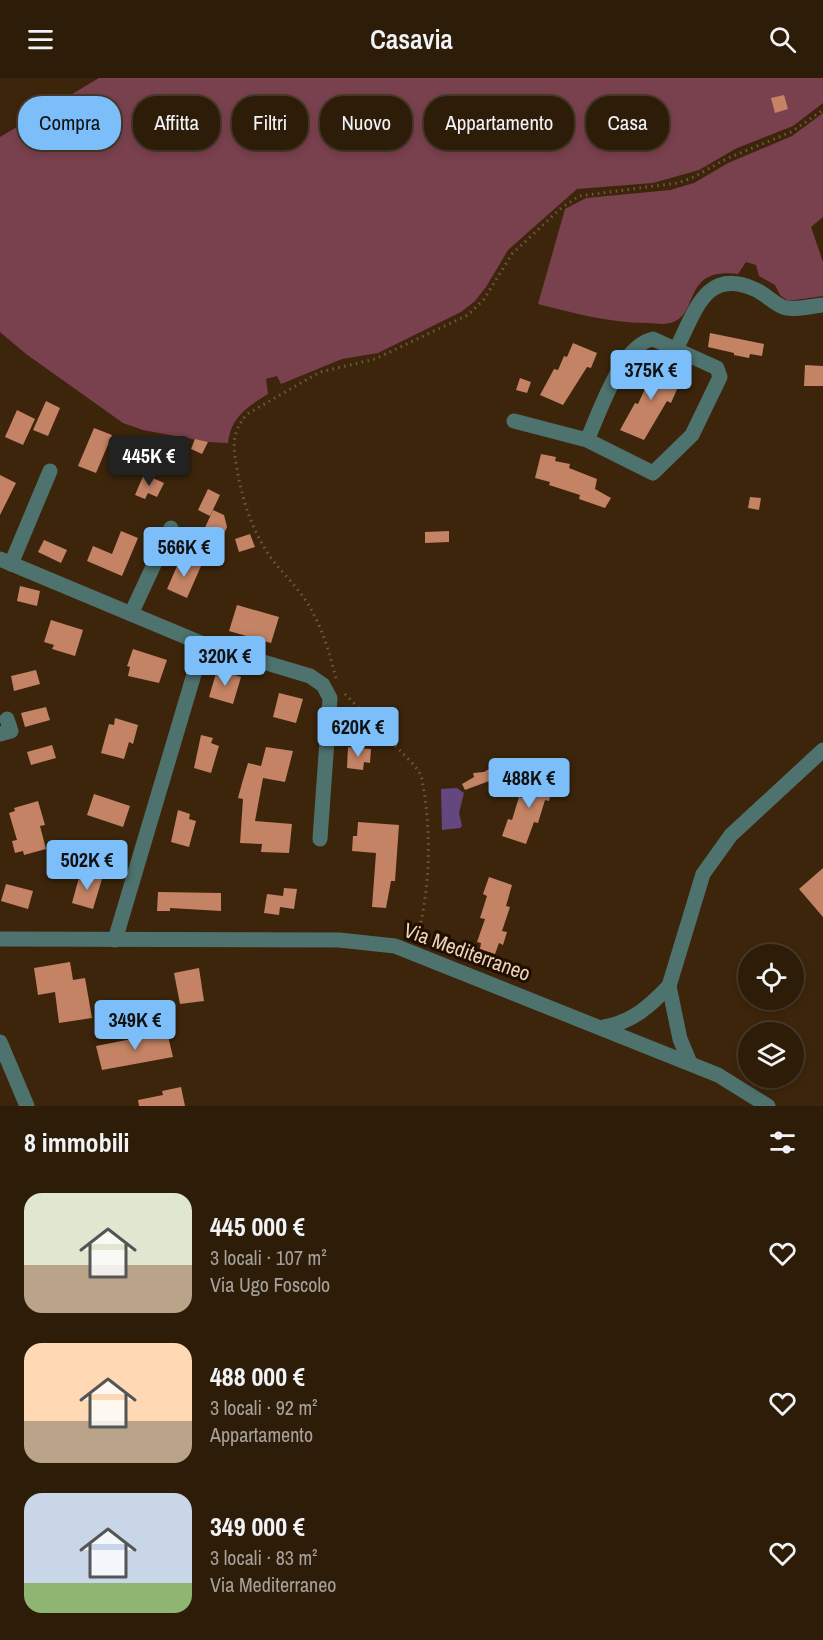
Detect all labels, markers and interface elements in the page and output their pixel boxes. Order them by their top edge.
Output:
text: Casavia [370,21,453,57]
icon: menu [24,23,57,56]
icon: search [766,23,799,56]
chip: Compra [18,96,121,150]
chip: Affitta [133,96,220,150]
chip: Filtri [232,96,308,150]
chip: Nuovo [320,96,412,150]
chip: Appartamento [424,96,574,150]
chip: Casa [586,96,669,150]
pin: 375K € [602,350,700,401]
text: 375K € [625,356,677,383]
pin: 445K € [100,436,198,487]
text: 445K € [123,442,175,469]
pin: 566K € [135,527,233,578]
text: 566K € [158,533,210,560]
pin: 320K € [176,636,274,687]
text: 320K € [199,642,251,669]
pin: 620K € [309,707,407,758]
text: 620K € [332,713,384,740]
pin: 488K € [480,758,578,809]
text: 488K € [503,764,555,791]
pin: 502K € [38,840,136,891]
text: 502K € [61,846,113,873]
street label: Via Mediterraneo [400,915,535,988]
map controls [738,944,804,1088]
button: locate [738,944,804,1010]
pin: 349K € [86,1000,184,1051]
text: 349K € [109,1006,161,1033]
button: layers [738,1022,804,1088]
text: 8 immobili [24,1125,129,1160]
icon: filters [766,1126,799,1159]
text: 445 000 € [210,1209,305,1244]
icon: home [72,1217,144,1289]
icon: heart [766,1237,799,1270]
text: 3 locali · 107 m² [210,1244,327,1271]
text: Via Ugo Foscolo [210,1271,330,1298]
text: 488 000 € [210,1359,305,1394]
icon: home [72,1367,144,1439]
icon: heart [766,1387,799,1420]
text: 3 locali · 92 m² [210,1394,318,1421]
text: Appartamento [210,1421,313,1448]
text: 349 000 € [210,1509,305,1544]
icon: home [72,1517,144,1589]
icon: heart [766,1537,799,1570]
text: 3 locali · 83 m² [210,1544,318,1571]
text: Via Mediterraneo [210,1571,336,1598]

